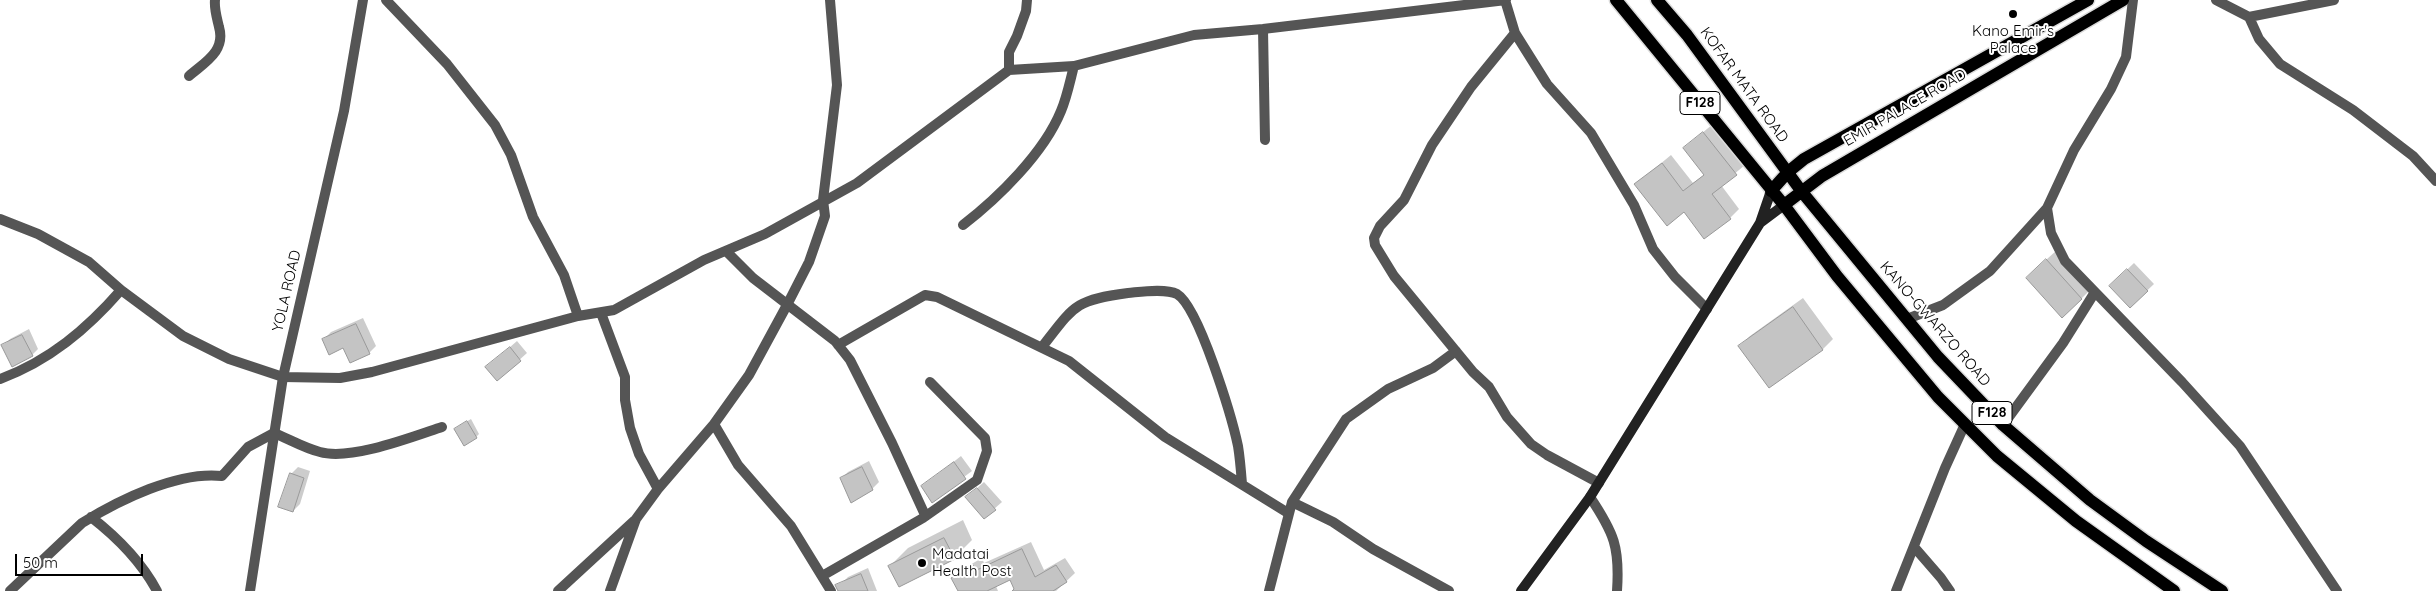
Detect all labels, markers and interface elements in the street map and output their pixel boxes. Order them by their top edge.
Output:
marker: Kano Emir's Palace [2007,8,2019,20]
place label: Kano Emir's Palace [1972,22,2054,57]
street label: KOFAR MATA ROAD [1696,24,1792,146]
street label: EMIR PALACE ROAD [1840,66,1970,150]
road number: F128 [1680,92,1720,115]
street label: YOLA ROAD [269,249,305,333]
street label: KANO-GWARZO ROAD [1876,258,1994,390]
road number: F128 [1972,402,2012,424]
scale bar [18,544,145,576]
place label: Madatai Health Post [932,545,1011,580]
text: 50 m [23,553,58,572]
marker: Madatai Health Post [916,557,928,569]

